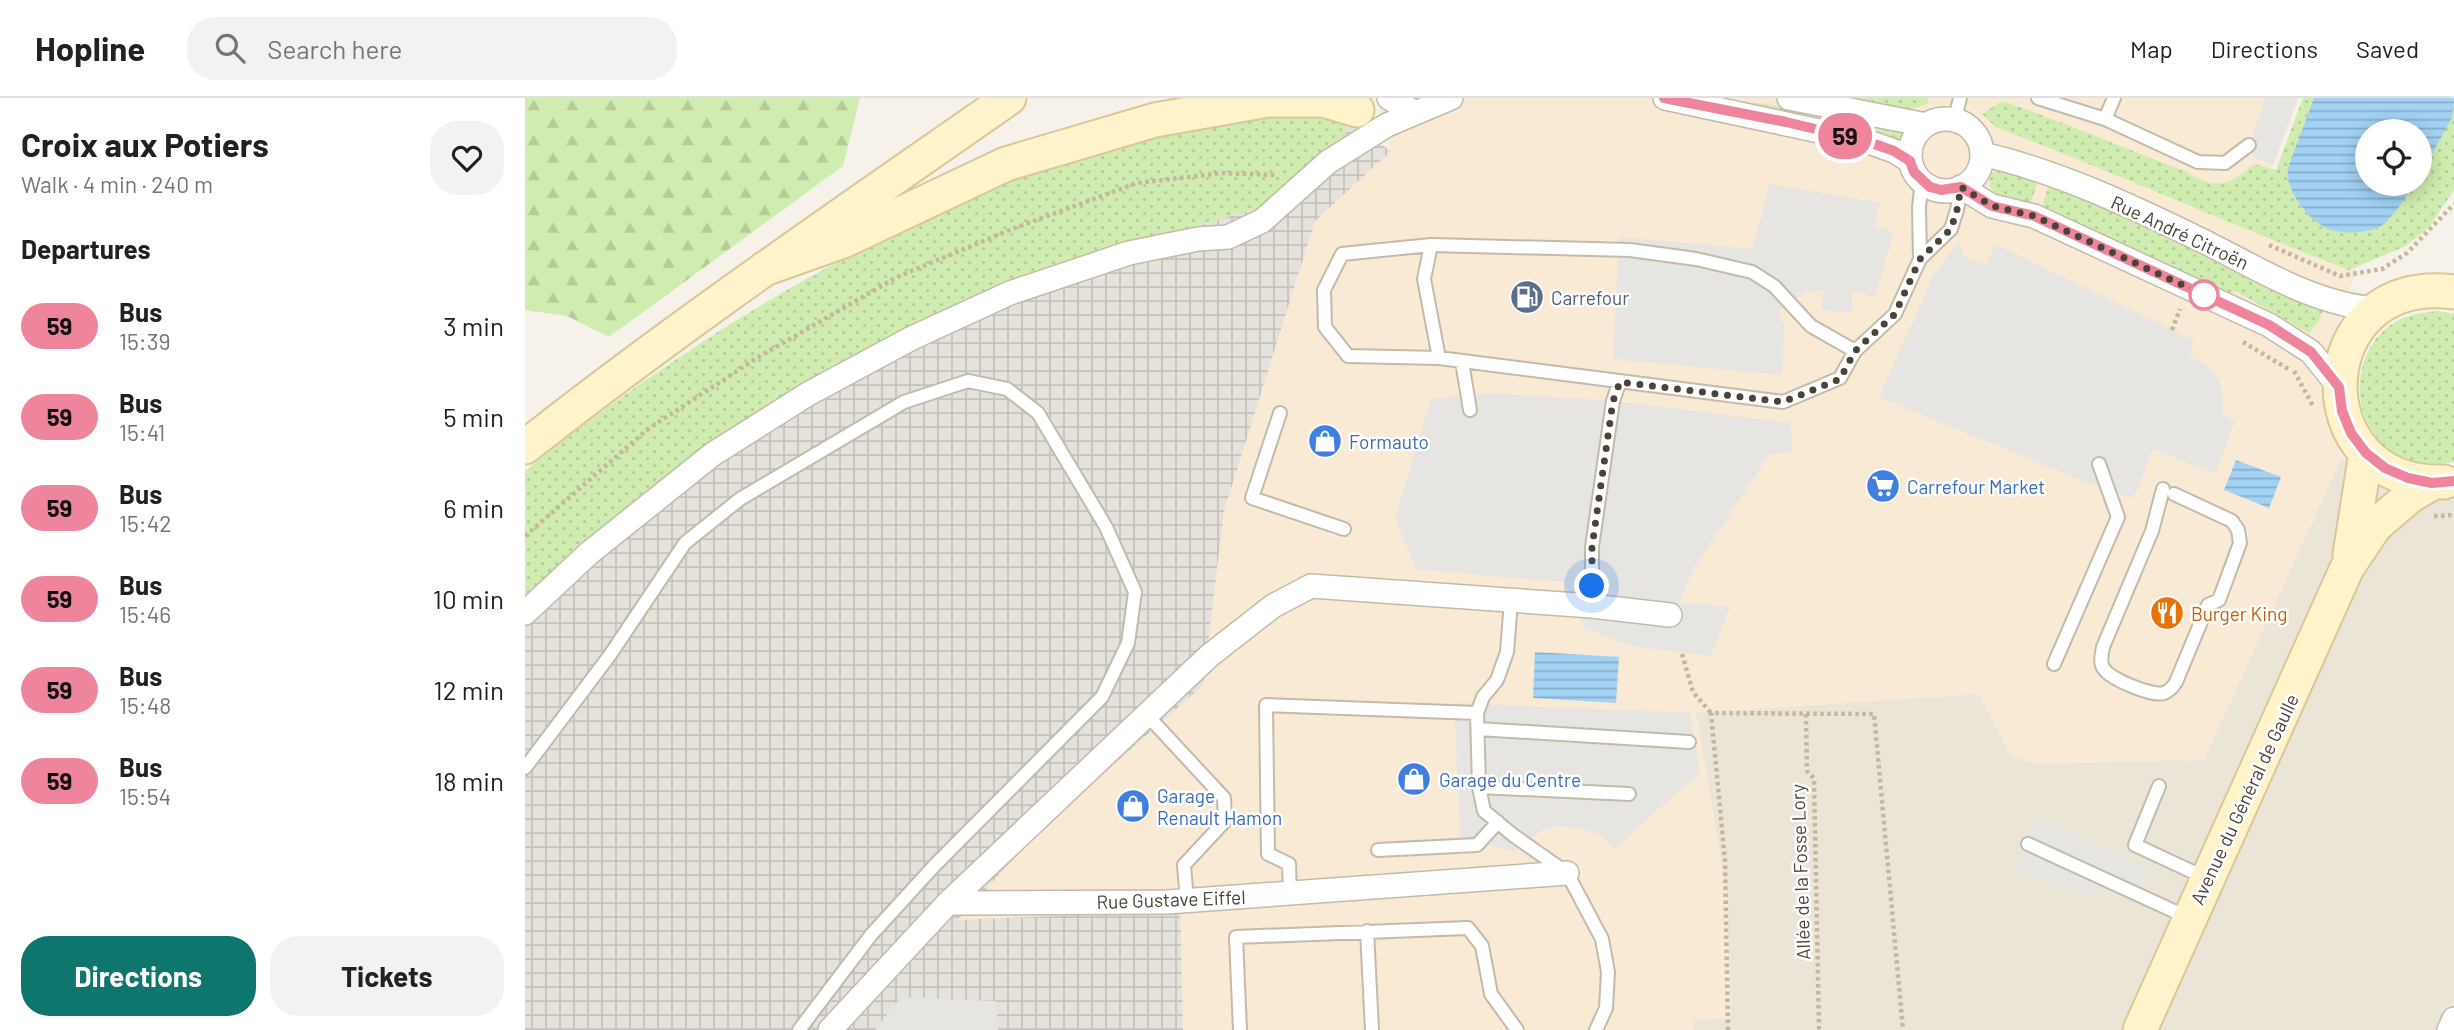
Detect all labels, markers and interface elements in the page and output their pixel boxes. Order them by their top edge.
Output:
search box [187,17,677,80]
text: Hopline [35,28,145,68]
icon: search [211,29,249,67]
text: Search here [267,33,402,64]
text: Map [2130,34,2173,63]
text: Directions [2211,34,2318,63]
text: Saved [2356,34,2419,63]
line badge: 59 [1813,113,1877,159]
map controls [2355,119,2432,196]
button: locate [2355,119,2432,196]
button: heart [430,121,504,195]
text: 59 [1832,121,1858,150]
text: Croix aux Potiers [21,124,269,164]
text: Walk · 4 min · 240 m [21,170,213,198]
street label: Rue André Citroën [2107,190,2253,274]
text: Departures [21,233,151,264]
fuel station icon: Carrefour [1508,278,1546,316]
unlabelled marker [2189,280,2219,310]
place label: Carrefour [1551,286,1629,309]
text: Bus [119,296,162,327]
text: 3 min [443,310,504,341]
text: 59 [47,311,72,340]
text: 15:39 [119,327,171,355]
text: Bus [119,387,162,418]
text: 5 min [443,401,504,432]
text: 59 [47,402,72,431]
text: 15:41 [119,418,165,446]
shop icon: Formauto [1306,422,1344,460]
place label: Formauto [1349,430,1429,453]
supermarket icon: Carrefour Market [1864,467,1902,505]
place label: Carrefour Market [1907,475,2045,498]
text: Bus [119,478,162,509]
text: 6 min [443,492,504,523]
text: 59 [47,493,72,522]
text: 15:42 [119,509,172,537]
your location [1574,568,1609,603]
text: Bus [119,569,162,600]
text: 10 min [433,583,504,614]
text: 59 [47,584,72,613]
restaurant icon: Burger King [2148,594,2186,632]
text: 15:46 [119,600,171,628]
place label: Burger King [2191,602,2287,625]
text: Bus [119,660,162,691]
text: 12 min [434,674,504,705]
text: 59 [47,675,72,704]
street label: Avenue du Général de Gaulle [2185,690,2303,908]
text: 15:48 [119,691,171,719]
text: Bus [119,751,162,782]
shop icon: Garage du Centre [1395,760,1433,798]
text: 18 min [434,765,504,796]
text: 59 [47,766,72,795]
place label: Garage du Centre [1439,768,1581,791]
text: 15:54 [119,782,171,810]
street label: Allée de la Fosse Lory [1785,783,1815,960]
place label: Garage Renault Hamon [1157,784,1282,829]
shop icon: Garage Renault Hamon [1114,787,1152,825]
street label: Rue Gustave Eiffel [1096,885,1246,913]
button: Directions [21,936,256,1016]
button: Tickets [270,936,504,1016]

